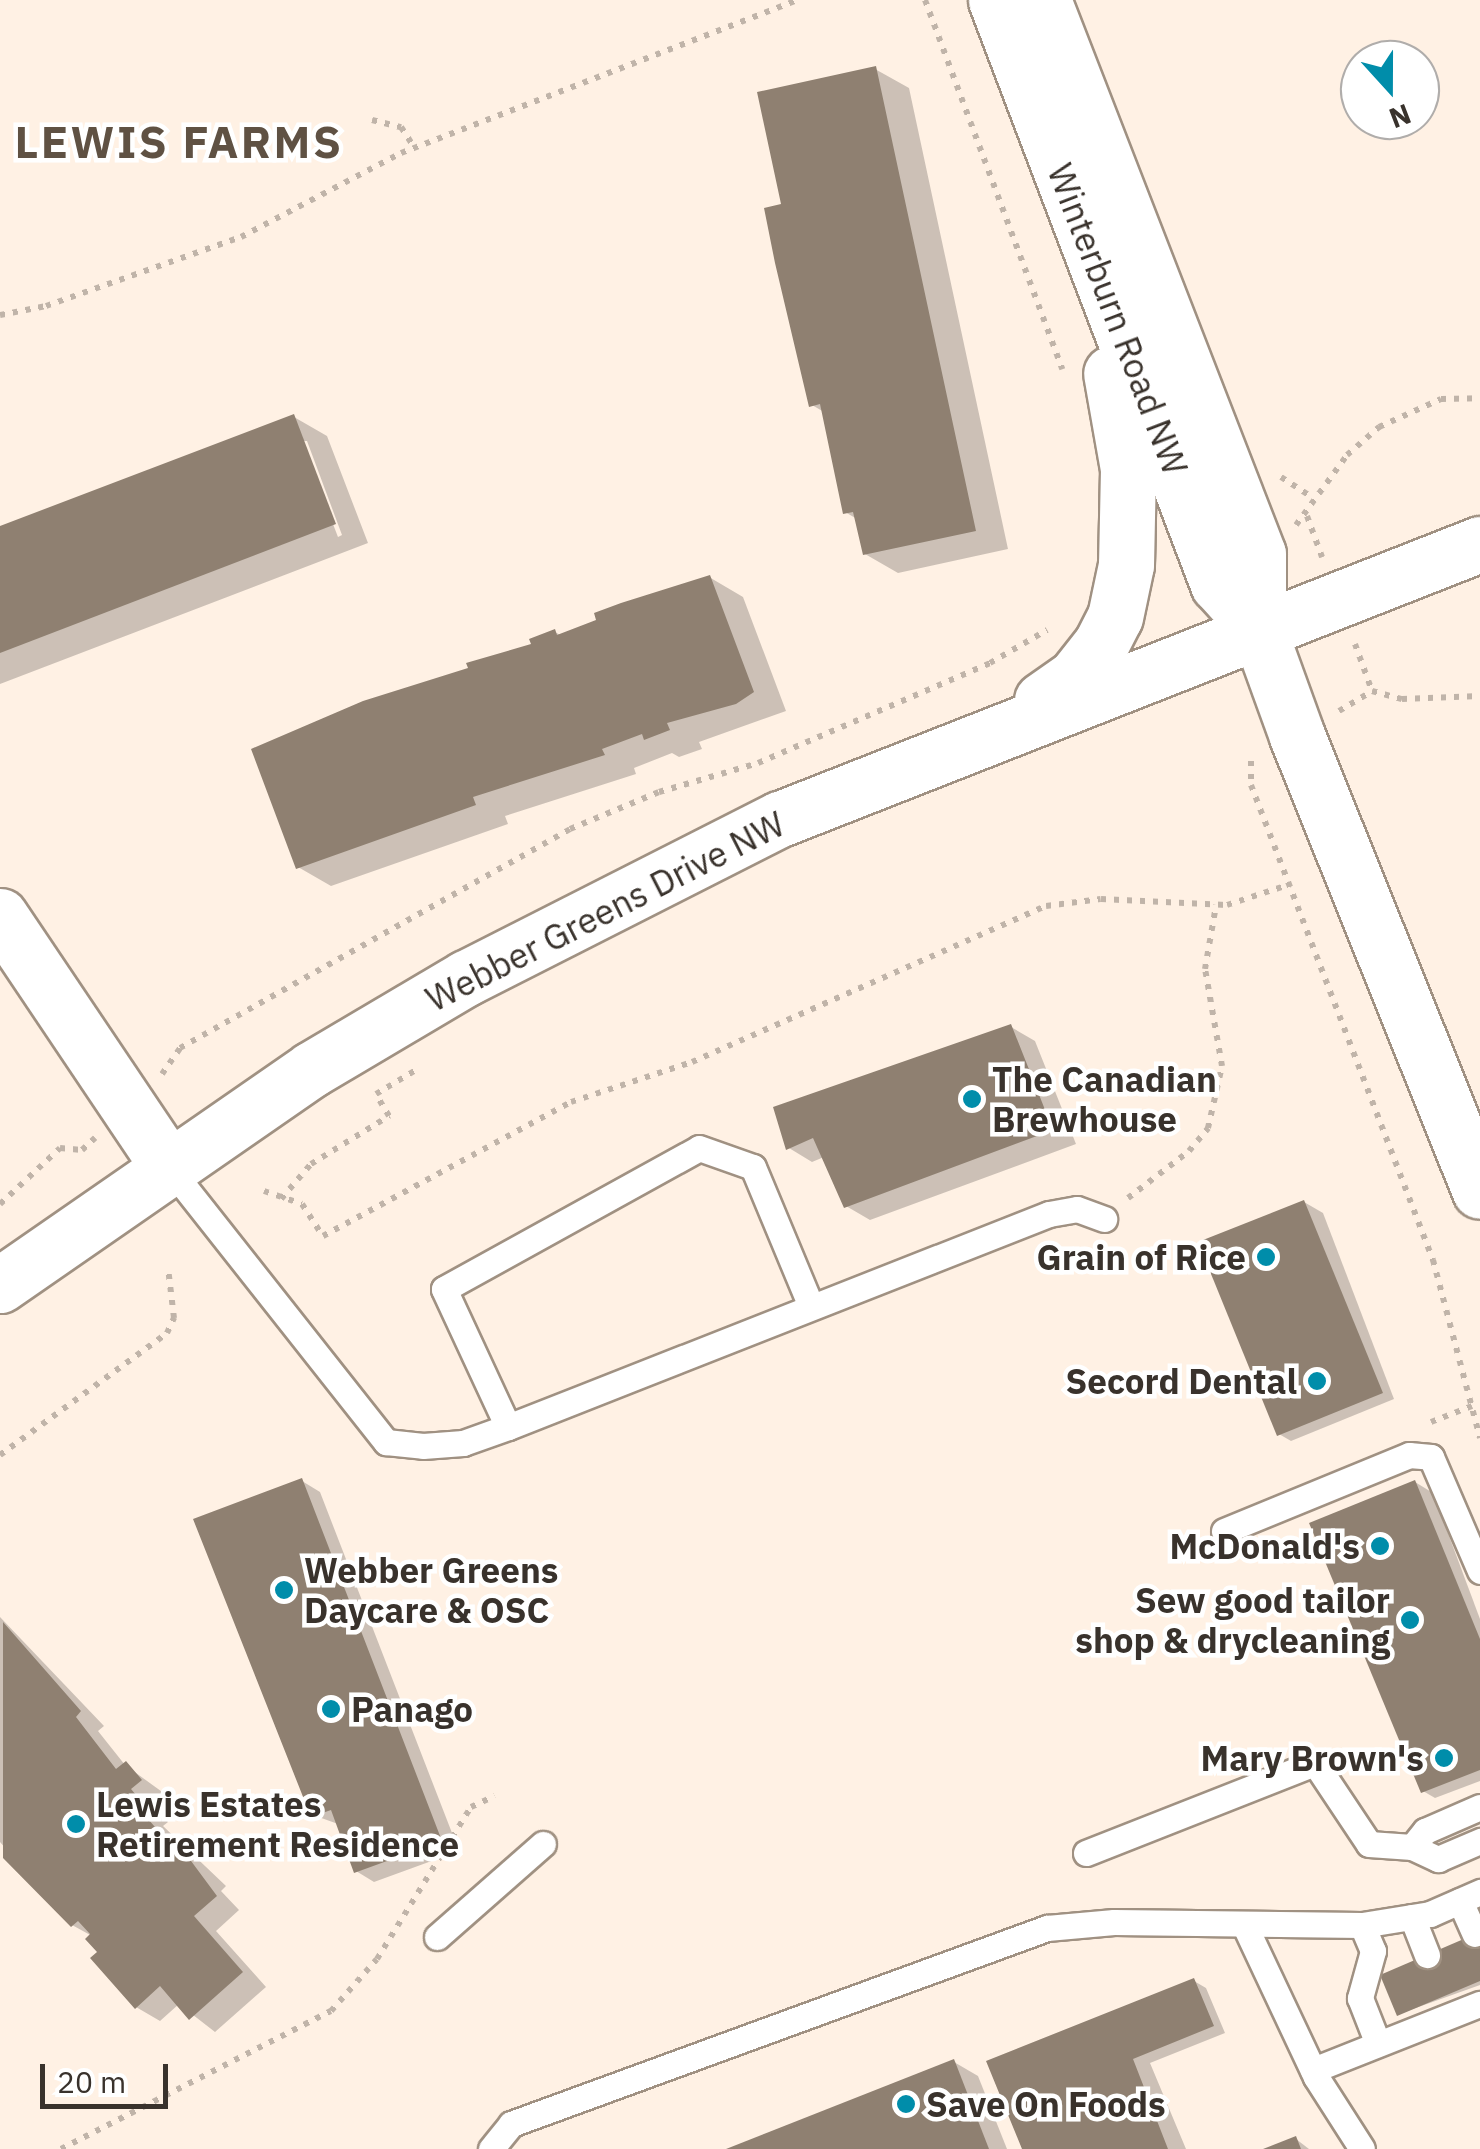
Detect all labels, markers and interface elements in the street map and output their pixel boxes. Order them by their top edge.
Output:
north arrow [1340,40,1440,140]
text: N [1384,96,1416,138]
district label: LEWIS FARMS [14,115,344,169]
street label: Winterburn Road NW [1039,158,1197,480]
street label: Webber Greens Drive NW [419,802,791,1020]
place label: The Canadian Brewhouse [992,1058,1217,1140]
marker: The Canadian Brewhouse [961,1088,983,1110]
place label: Grain of Rice [1037,1236,1246,1278]
marker: Grain of Rice [1255,1246,1277,1268]
place label: Secord Dental [1065,1360,1297,1402]
marker: Secord Dental [1306,1370,1328,1392]
place label: McDonald's [1169,1525,1360,1567]
marker: McDonald's [1369,1535,1391,1557]
place label: Webber Greens Daycare & OSC [304,1549,558,1631]
marker: Webber Greens Daycare & OSC [273,1579,295,1601]
place label: Sew good tailor shop & drycleaning [1075,1579,1390,1661]
marker: Sew good tailor shop & drycleaning [1399,1609,1421,1631]
place label: Panago [351,1688,473,1730]
marker: Panago [320,1698,342,1720]
place label: Mary Brown's [1201,1737,1424,1779]
marker: Mary Brown's [1433,1747,1455,1769]
place label: Lewis Estates Retirement Residence [96,1783,459,1865]
marker: Lewis Estates Retirement Residence [65,1813,87,1835]
scale bar [45,2044,172,2106]
text: 20 m [57,2062,126,2101]
place label: Save On Foods [926,2083,1166,2125]
marker: Save On Foods [895,2093,917,2115]

